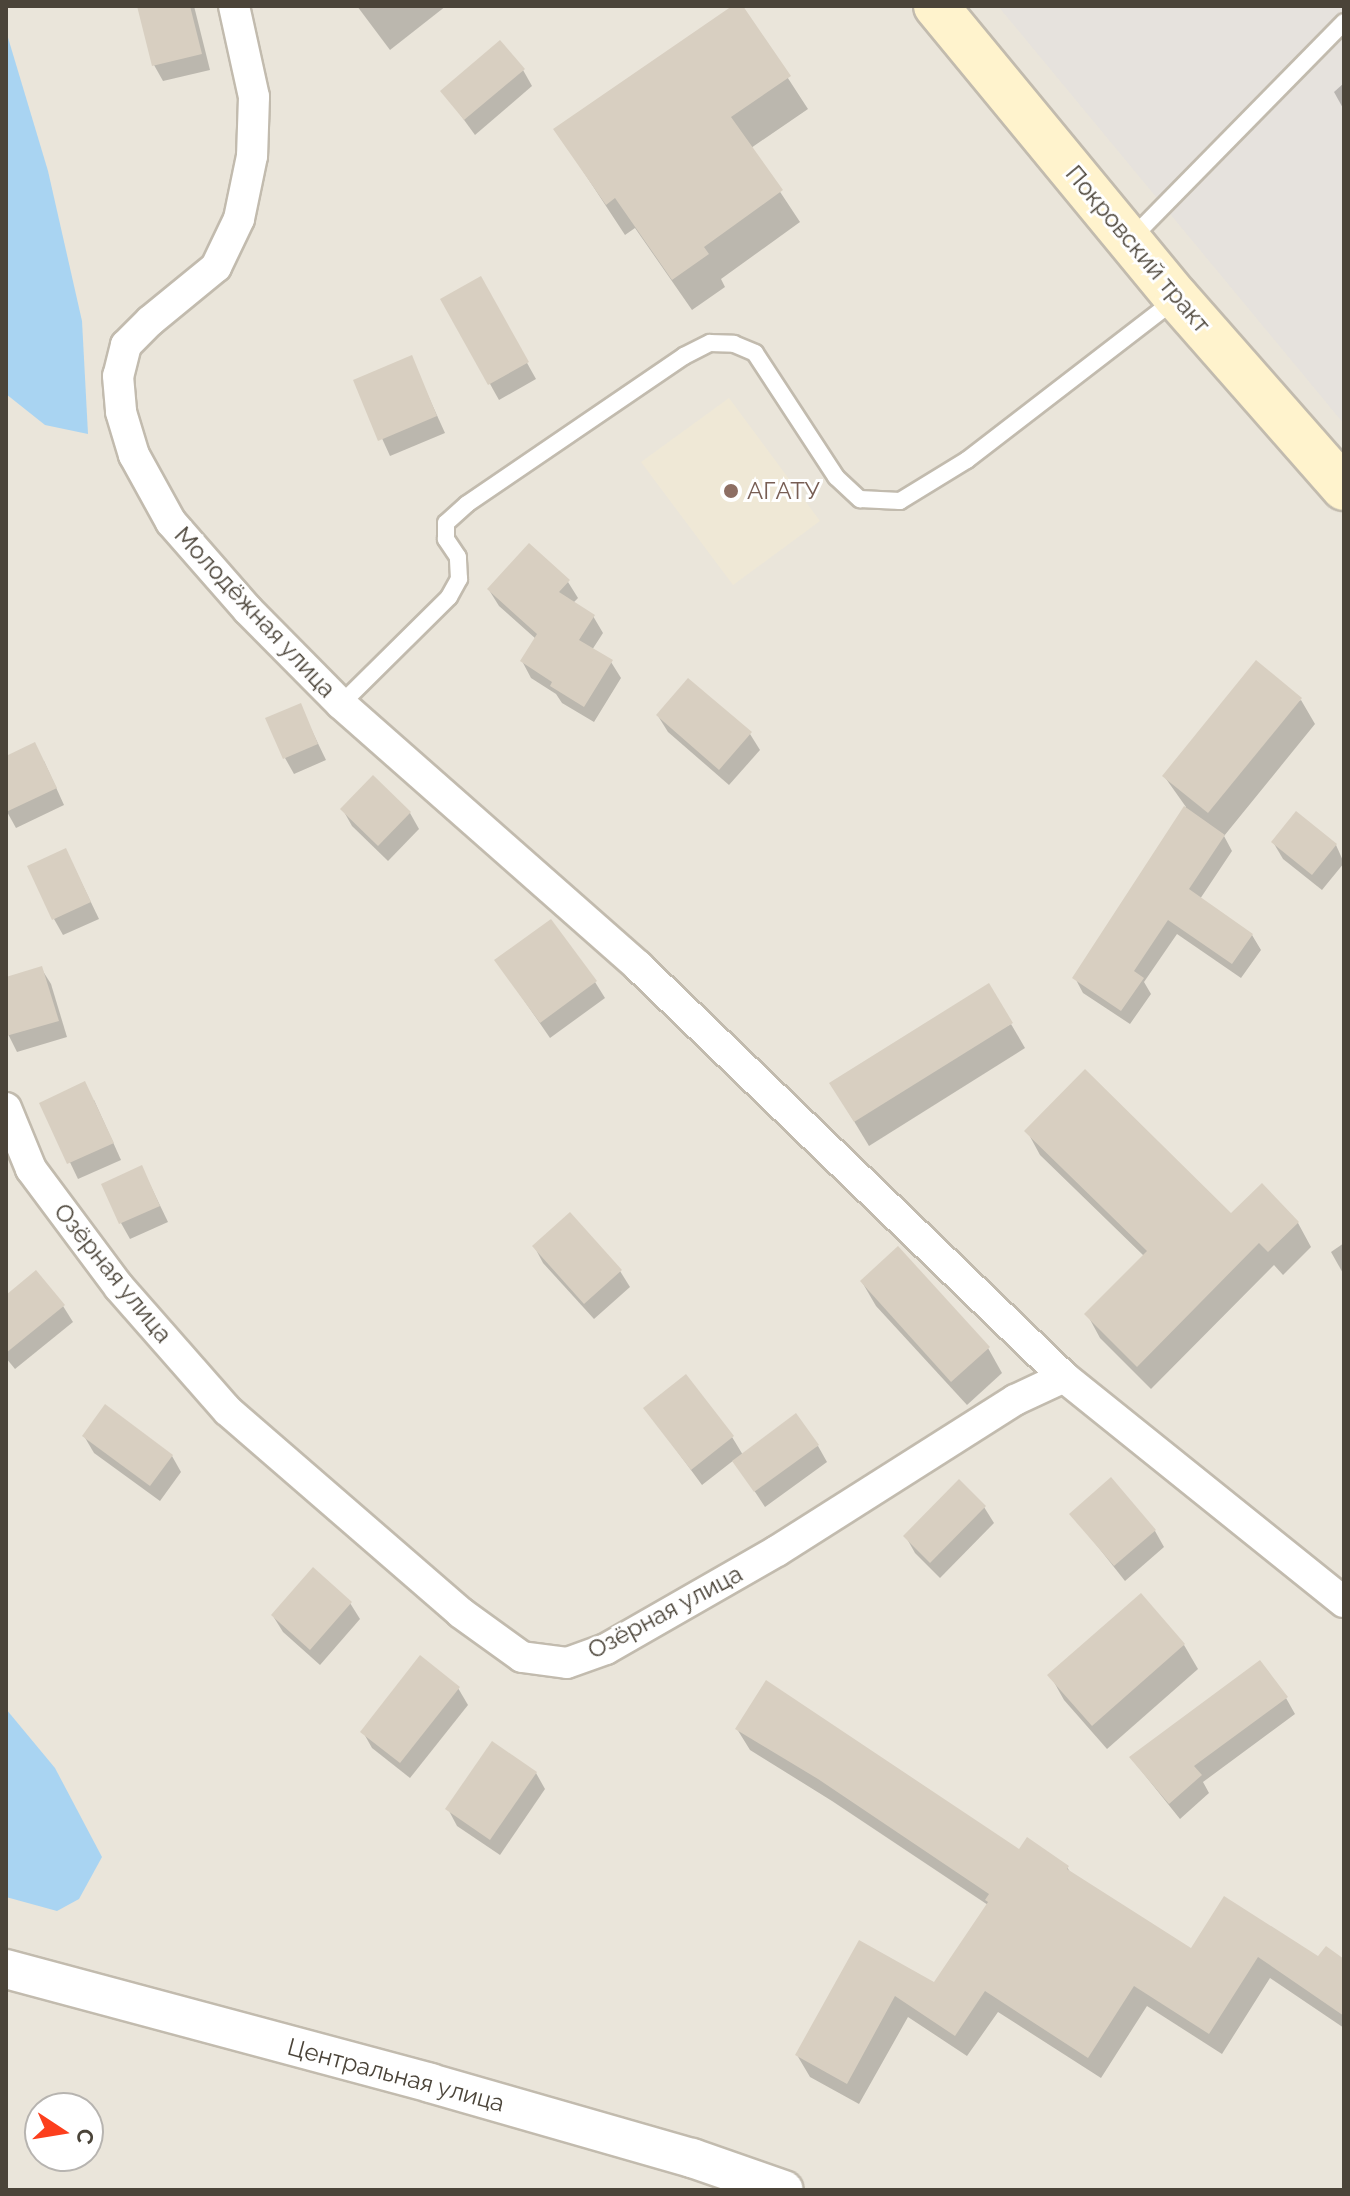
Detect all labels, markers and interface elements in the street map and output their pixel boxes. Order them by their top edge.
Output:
street label: Покровский тракт [1060,160,1216,338]
place label: АГАТУ [747,477,820,505]
marker: АГАТУ [722,482,740,500]
street label: Молодёжная улица [168,520,342,704]
street label: Озёрная улица [48,1197,178,1349]
street label: Озёрная улица [583,1559,747,1665]
street label: Центральная улица [284,2032,508,2118]
north arrow [24,2092,104,2172]
text: С [71,2126,100,2147]

